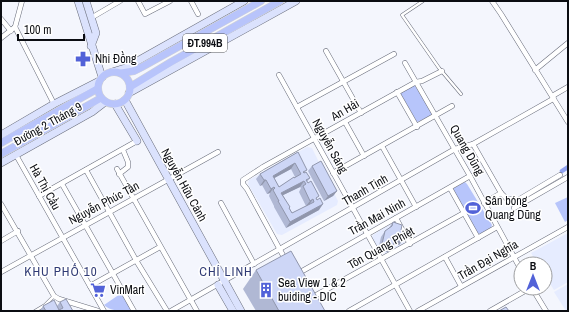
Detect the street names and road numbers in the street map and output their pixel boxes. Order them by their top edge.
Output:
road number: ĐT.994B [183,34,227,52]
street label: An Hải [327,96,362,125]
street label: Đường 2 Tháng 9 [11,99,85,149]
street label: Nguyễn Sáng [309,116,352,176]
street label: Quang Dũng [446,122,488,179]
street label: Nguyễn Hữu Cảnh [157,146,211,224]
street label: Hà Thị Cầu [26,161,64,213]
street label: Thanh Tịnh [339,171,391,209]
street label: Nguyễn Phúc Tần [66,178,142,228]
street label: Trần Mai Ninh [346,195,408,239]
street label: Tôn Quang Phiệt [345,223,417,273]
street label: Trần Đại Nghĩa [455,236,521,284]

